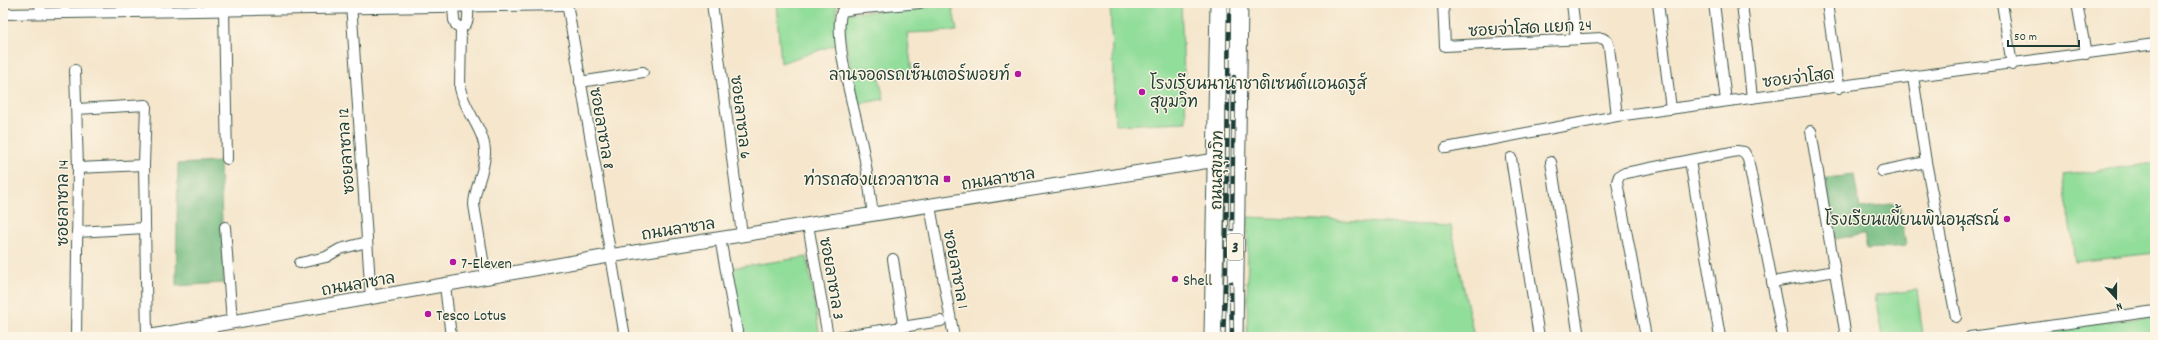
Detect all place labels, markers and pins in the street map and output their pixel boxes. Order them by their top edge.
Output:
place label: ลานจอดรถเซ็นเตอร์พอยท์ [829,63,1010,88]
marker: ลานจอดรถเซ็นเตอร์พอยท์ [1013,69,1023,79]
place label: โรงเรียนนานาชาติเซนต์แอนดรูส์ สุขุมวิท [1150,72,1368,115]
marker: โรงเรียนนานาชาติเซนต์แอนดรูส์ สุขุมวิท [1137,87,1147,97]
place label: ท่ารถสองแถวลาซาล [804,168,939,193]
marker: ท่ารถสองแถวลาซาล [942,174,952,184]
place label: โรงเรียนเพี้ยนพินอนุสรณ์ [1825,204,1999,233]
marker: โรงเรียนเพี้ยนพินอนุสรณ์ [2002,214,2012,224]
place label: 7-Eleven [461,253,512,276]
marker: 7-Eleven [448,257,458,267]
place label: Shell [1183,270,1212,293]
marker: Shell [1170,274,1180,284]
place label: Tesco Lotus [436,305,507,328]
marker: Tesco Lotus [423,309,433,319]

